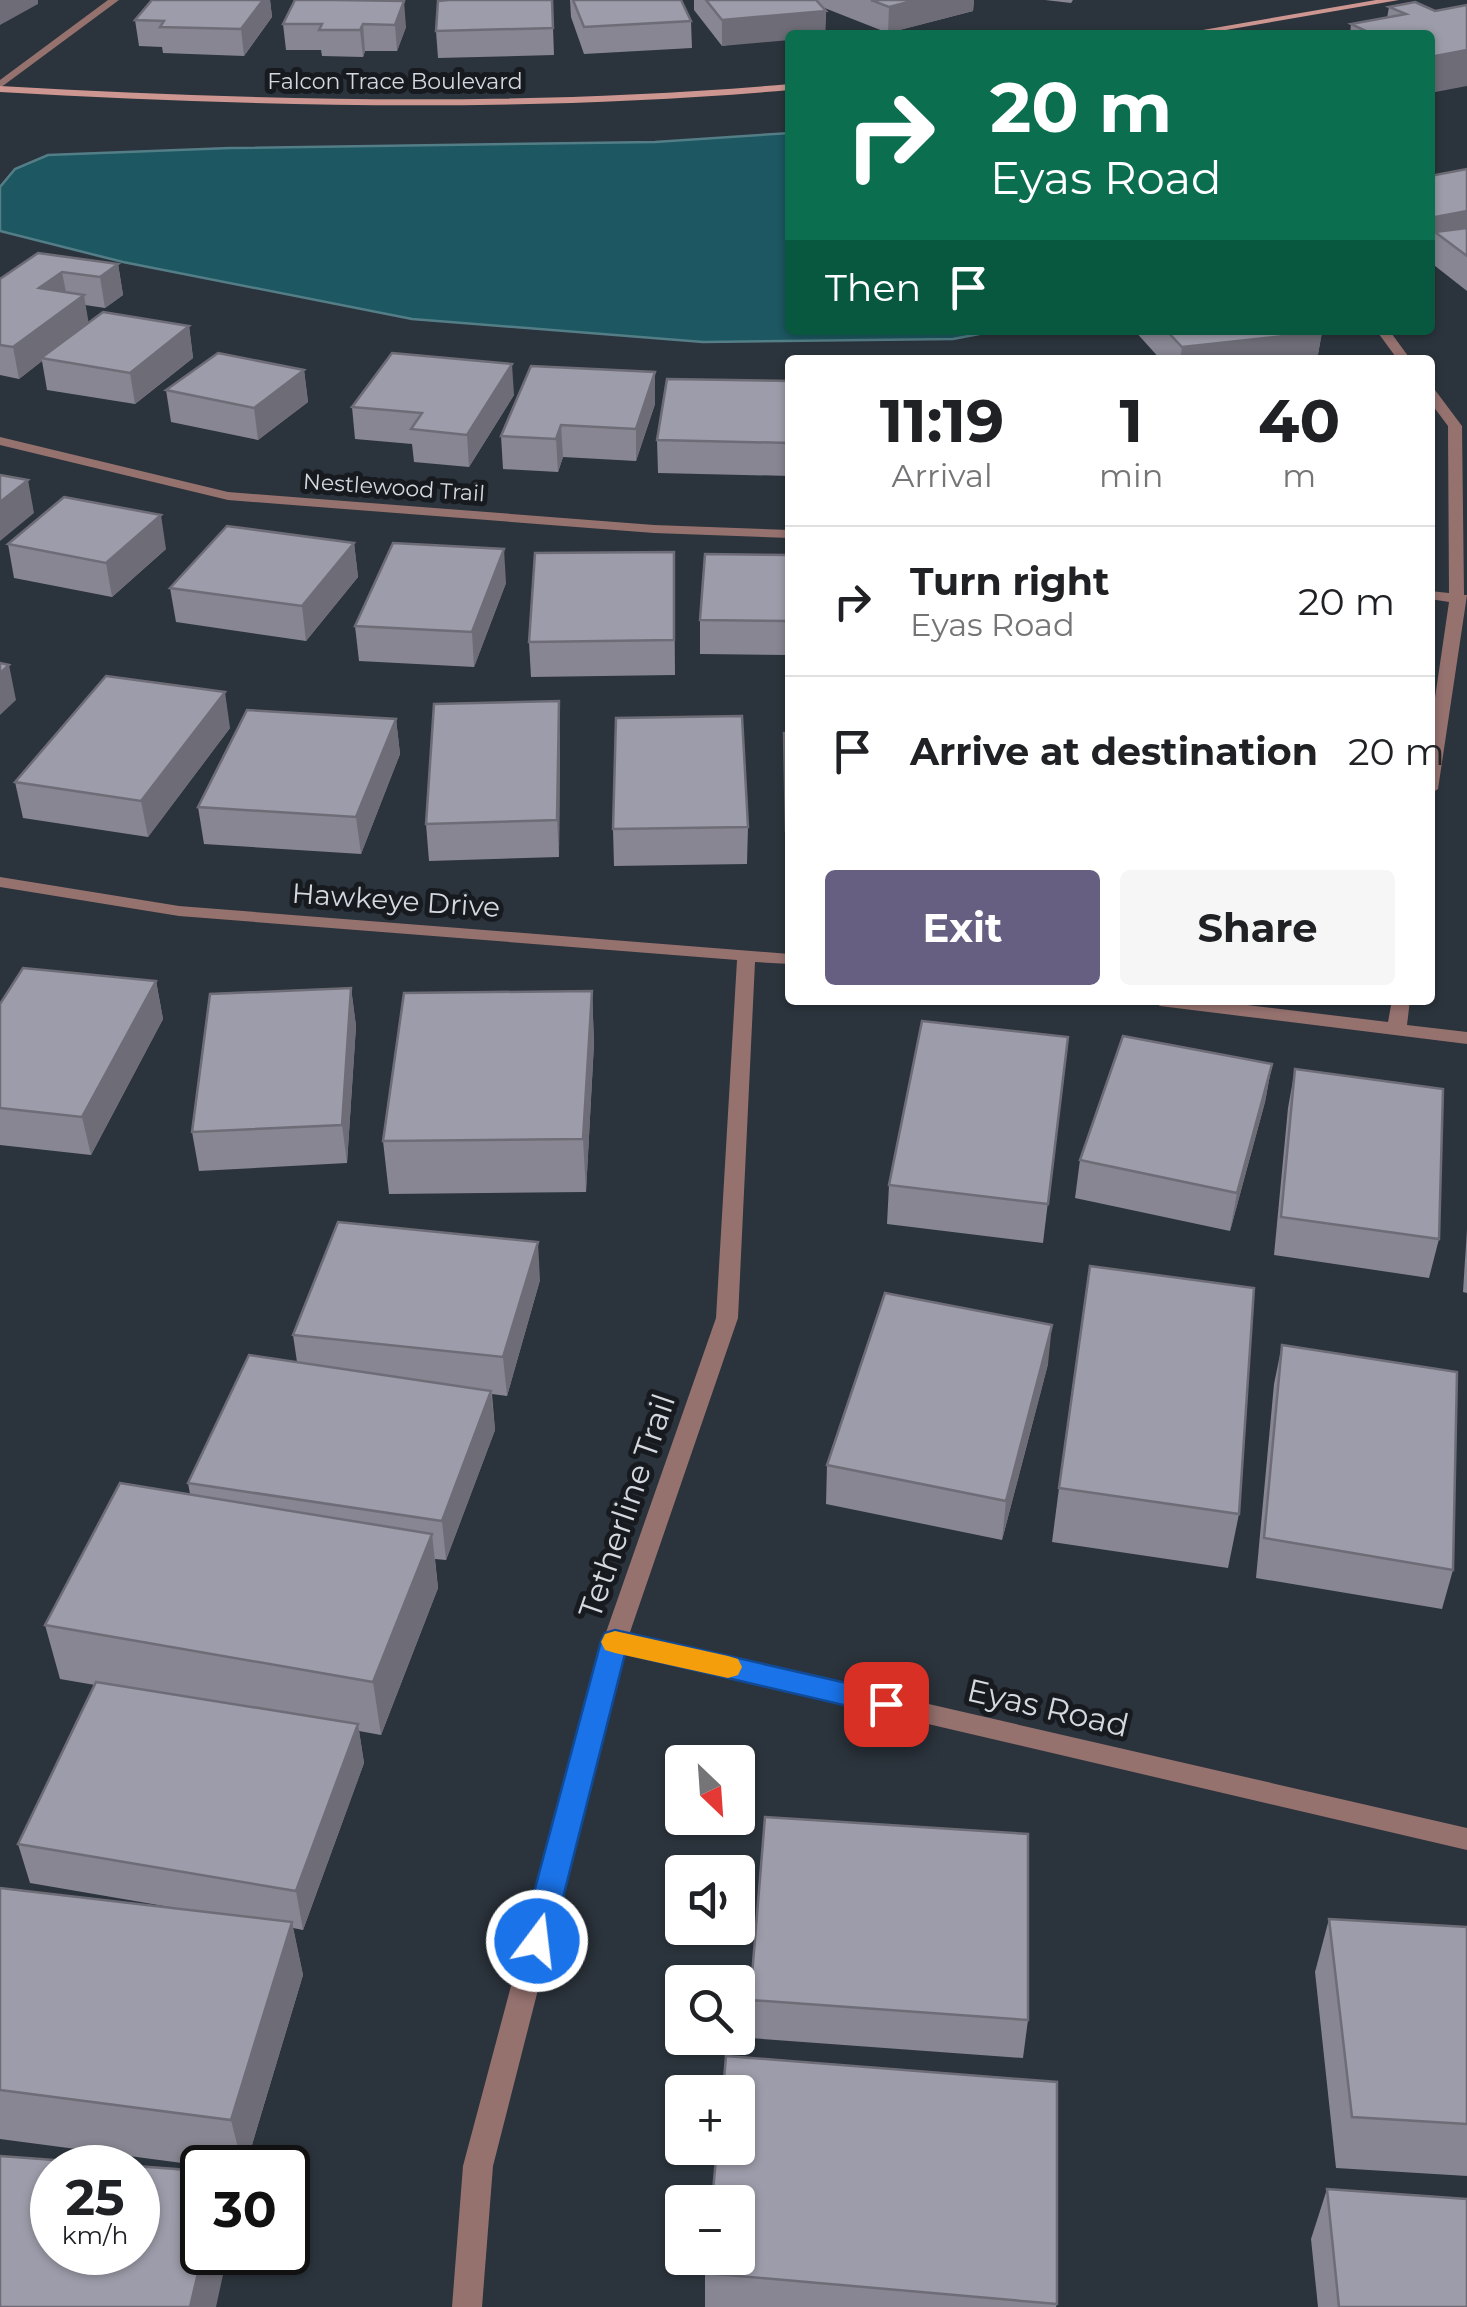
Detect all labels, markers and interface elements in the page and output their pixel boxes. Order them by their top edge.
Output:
text: 20 m [990,64,1172,150]
street label: Falcon Trace Boulevard [267,68,523,95]
icon: right [825,70,955,200]
text: Eyas Road [990,150,1222,205]
icon: arrive [941,260,996,315]
text: Then [825,264,921,311]
text: 11:19 [880,384,1004,457]
text: 1 [1119,384,1143,457]
text: 40 [1258,384,1340,457]
text: Arrival [892,456,993,495]
text: min [1099,456,1163,495]
text: m [1282,456,1316,495]
street label: Nestlewood Trail [302,468,486,507]
text: Turn right [910,558,1109,605]
icon: right [825,574,880,629]
text: 20 m [1298,578,1395,625]
text: Eyas Road [910,605,1075,644]
icon: arrive [825,724,880,779]
text: Arrive at destination [910,728,1318,775]
text: 20 m [1348,728,1445,775]
button: Exit [825,870,1100,985]
button: Share [1120,870,1395,985]
street label: Hawkeye Drive [291,876,501,924]
street label: Tetherline Trail [570,1389,683,1623]
pin [844,1662,929,1747]
street label: Eyas Road [963,1670,1133,1745]
icon: arrive [859,1677,914,1732]
north arrow [665,1745,755,1835]
map controls [665,1745,755,2275]
button: sound [665,1855,755,1945]
position arrow [485,1889,589,1993]
button: search [665,1965,755,2055]
button: + [665,2075,755,2165]
speed limit sign: 30 [180,2145,310,2275]
text: 25 [65,2167,125,2228]
button: − [665,2185,755,2275]
text: km/h [62,2220,128,2250]

